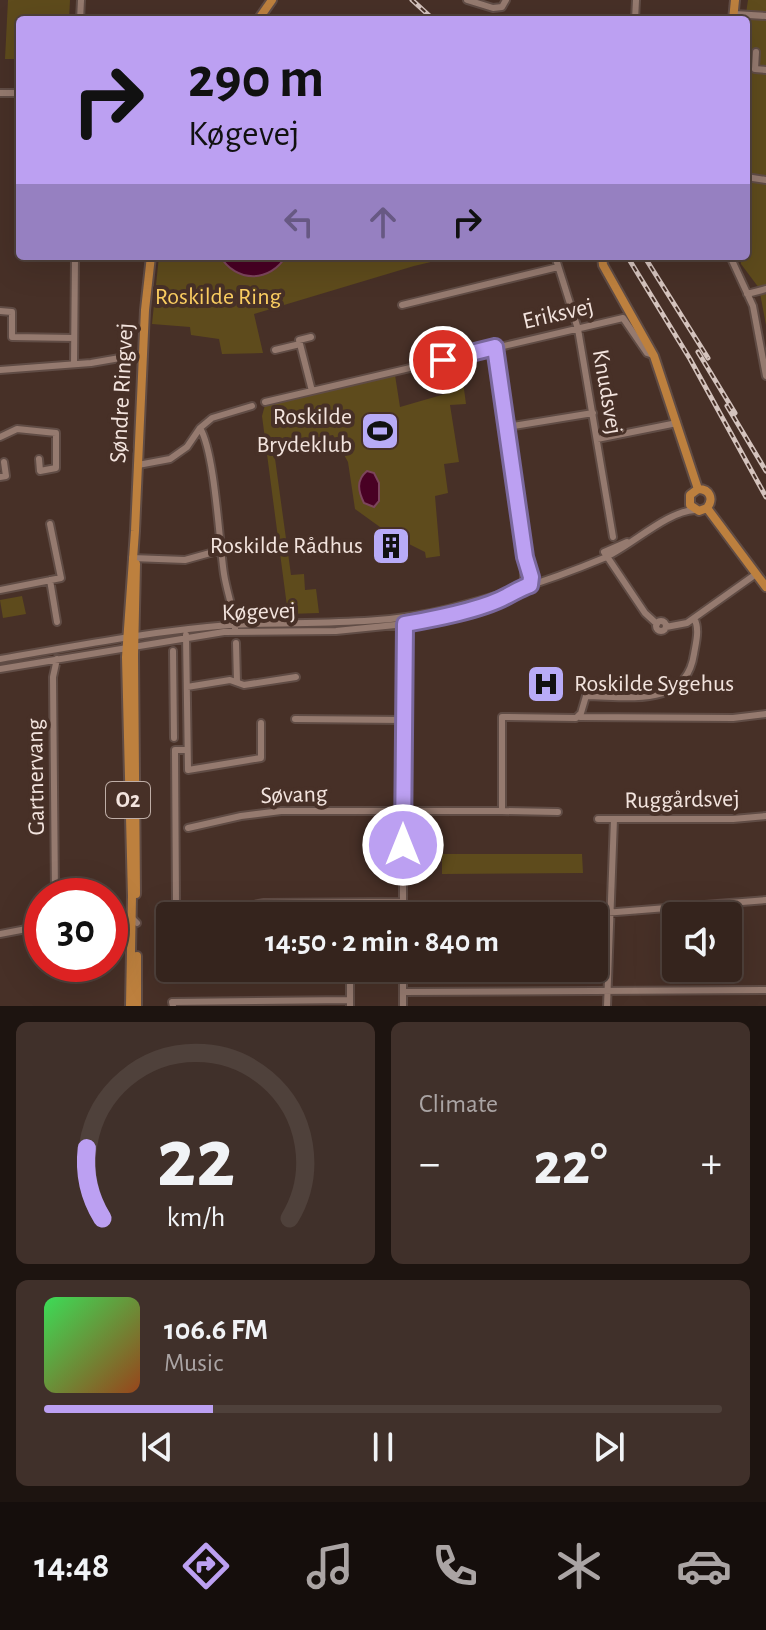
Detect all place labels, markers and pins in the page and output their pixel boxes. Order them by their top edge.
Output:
pin [409,326,477,394]
place label: Roskilde Brydeklub [256,405,352,457]
sports icon: Roskilde Brydeklub [359,410,401,452]
building icon: Roskilde Rådhus [370,525,412,567]
place label: Roskilde Rådhus [210,534,363,558]
hospital icon: Roskilde Sygehus [525,663,567,705]
place label: Roskilde Sygehus [574,672,734,696]

